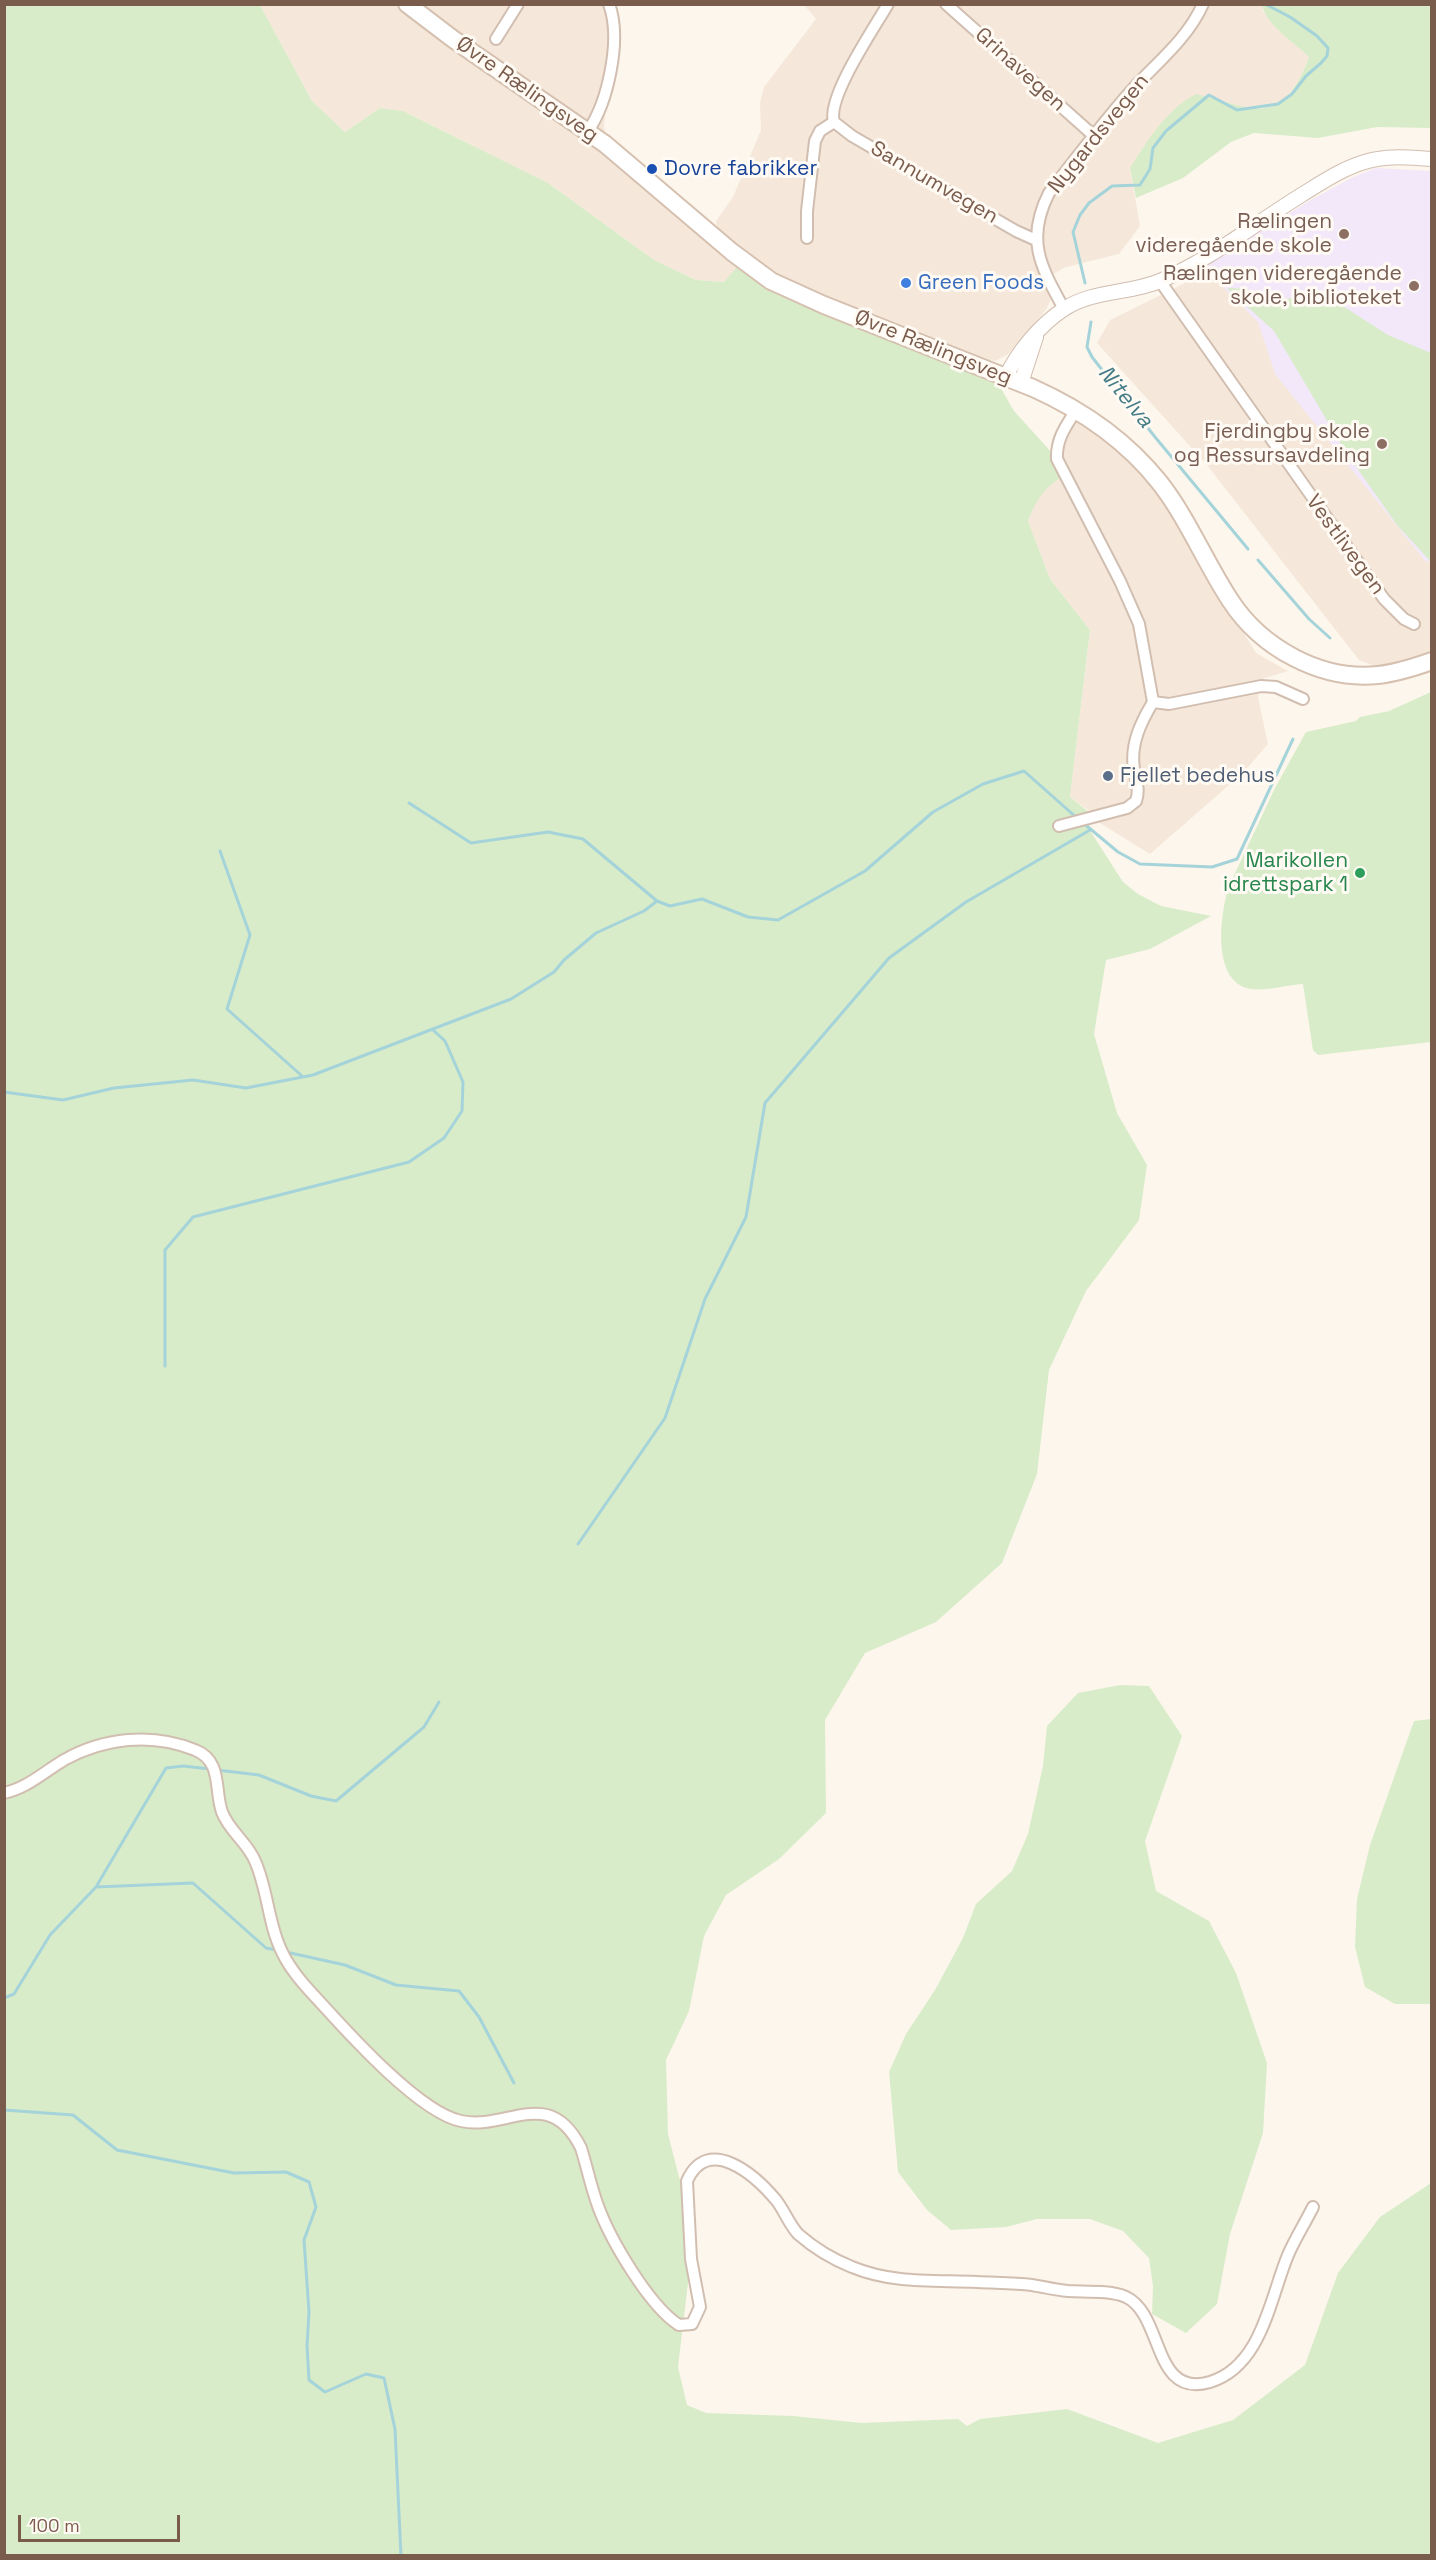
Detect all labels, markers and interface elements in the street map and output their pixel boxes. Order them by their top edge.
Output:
street label: Grinavegen [969,23,1071,117]
street label: Øvre Rælingsveg [451,32,603,148]
street label: Nygardsvegen [1043,69,1155,199]
street label: Sannumvegen [866,136,1002,230]
place label: Dovre fabrikker [664,156,817,182]
marker: Dovre fabrikker [645,162,659,176]
place label: Rælingen videregående skole [1135,209,1332,259]
marker: Rælingen videregående skole [1337,227,1351,241]
place label: Rælingen videregående skole, biblioteket [1163,261,1402,311]
place label: Green Foods [918,270,1044,296]
marker: Green Foods [899,276,913,290]
marker: Rælingen videregående skole, biblioteket [1407,279,1421,293]
street label: Øvre Rælingsveg [851,305,1015,391]
water label: Nitelva [1092,361,1158,433]
place label: Fjerdingby skole og Ressursavdeling [1174,419,1370,469]
marker: Fjerdingby skole og Ressursavdeling [1375,437,1389,451]
street label: Vestlivegen [1300,490,1390,600]
place label: Fjellet bedehus [1120,763,1275,789]
marker: Fjellet bedehus [1101,769,1115,783]
place label: Marikollen idrettspark 1 [1223,848,1348,898]
marker: Marikollen idrettspark 1 [1353,866,1367,880]
scale bar [21,2503,183,2541]
text: 100 m [29,2514,80,2537]

